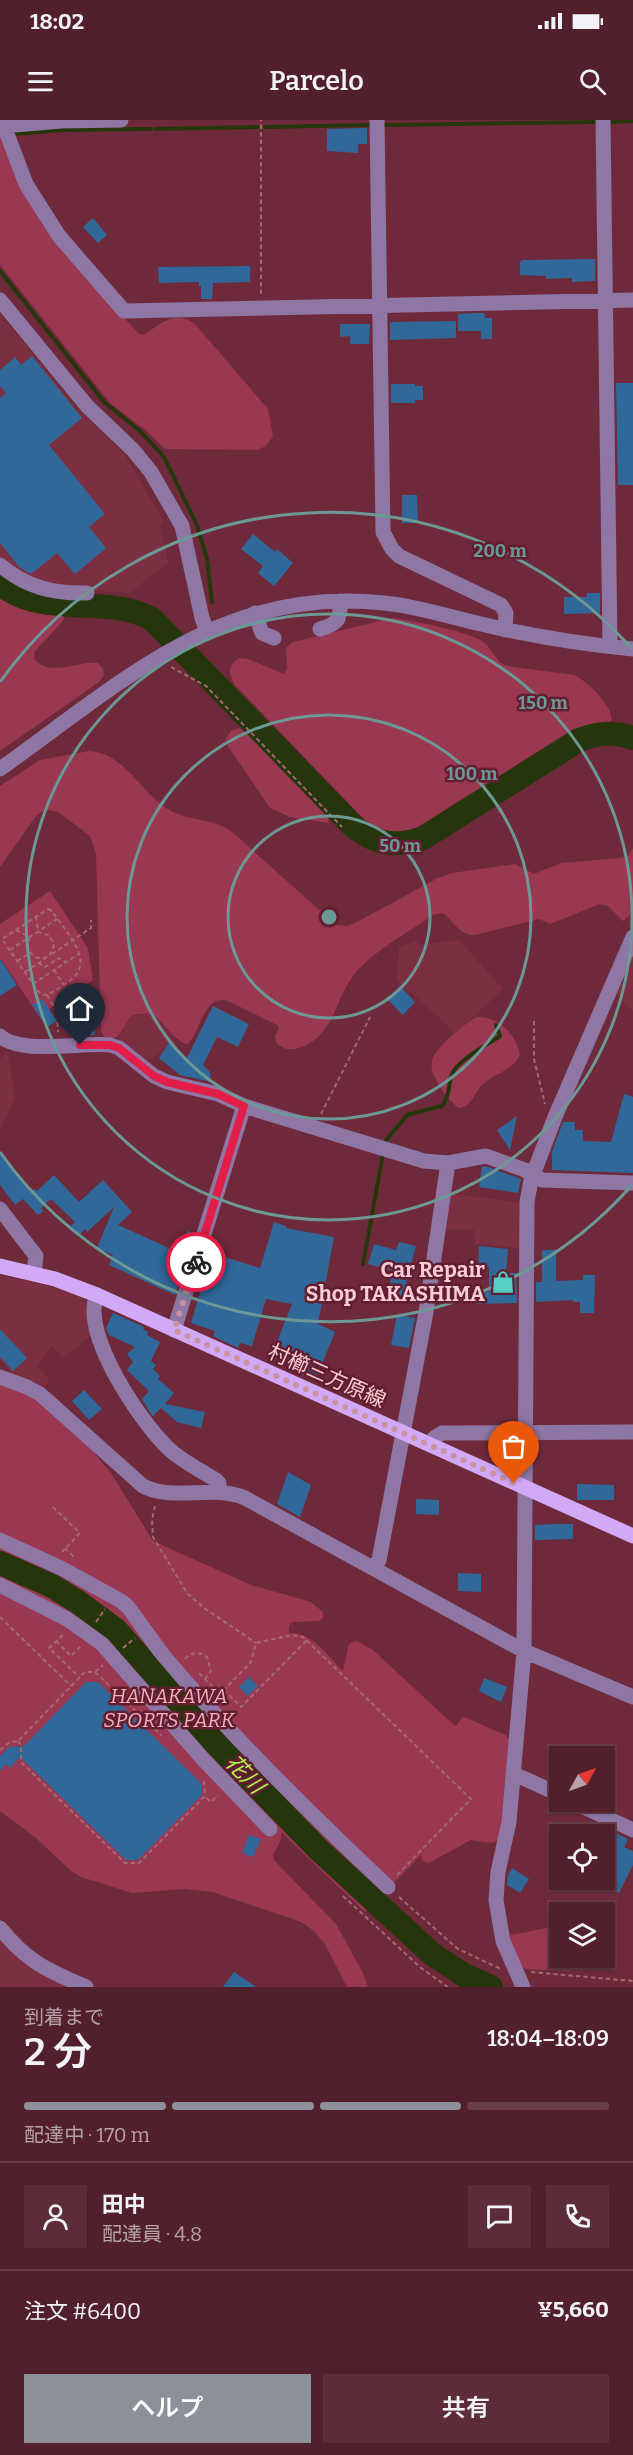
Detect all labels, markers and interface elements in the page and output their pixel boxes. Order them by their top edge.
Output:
text: 18:02 [30,8,84,35]
icon: menu [24,65,57,98]
text: Parcelo [269,65,364,97]
icon: search [576,65,609,98]
text: 200 m [473,540,527,562]
text: 150 m [518,692,568,714]
text: 100 m [446,763,498,785]
text: 50 m [379,835,421,857]
centre of rings [319,907,339,927]
pin [54,983,105,1045]
icon: home [63,992,96,1025]
courier [166,1232,226,1292]
icon: bike [180,1246,213,1279]
place label: Car Repair Shop TAKASHIMA [306,1257,485,1307]
shop icon: Car Repair Shop TAKASHIMA [490,1269,516,1295]
street label: 村櫛三方原線 [264,1338,390,1414]
pin [488,1421,539,1483]
icon: bag [497,1430,530,1463]
park label: HANAKAWA SPORTS PARK [103,1683,235,1733]
north arrow [549,1746,615,1812]
map controls [549,1746,615,1968]
water label: 花川 [220,1749,271,1801]
button: locate [549,1824,615,1890]
button: layers [549,1902,615,1968]
text: 到着まで [24,2005,104,2029]
text: 18:04–18:09 [487,2025,609,2052]
text: 2 分 [24,2029,92,2075]
text: 配達中 · 170 m [24,2123,150,2147]
button: person [24,2185,87,2248]
button: chat [468,2185,531,2248]
button: phone [546,2185,609,2248]
text: 田中 [102,2191,146,2218]
text: 配達員 · 4.8 [102,2222,202,2246]
text: ¥5,660 [537,2296,609,2323]
text: 注文 #6400 [24,2298,141,2325]
button: ヘルプ [24,2374,311,2443]
button: 共有 [323,2374,609,2443]

